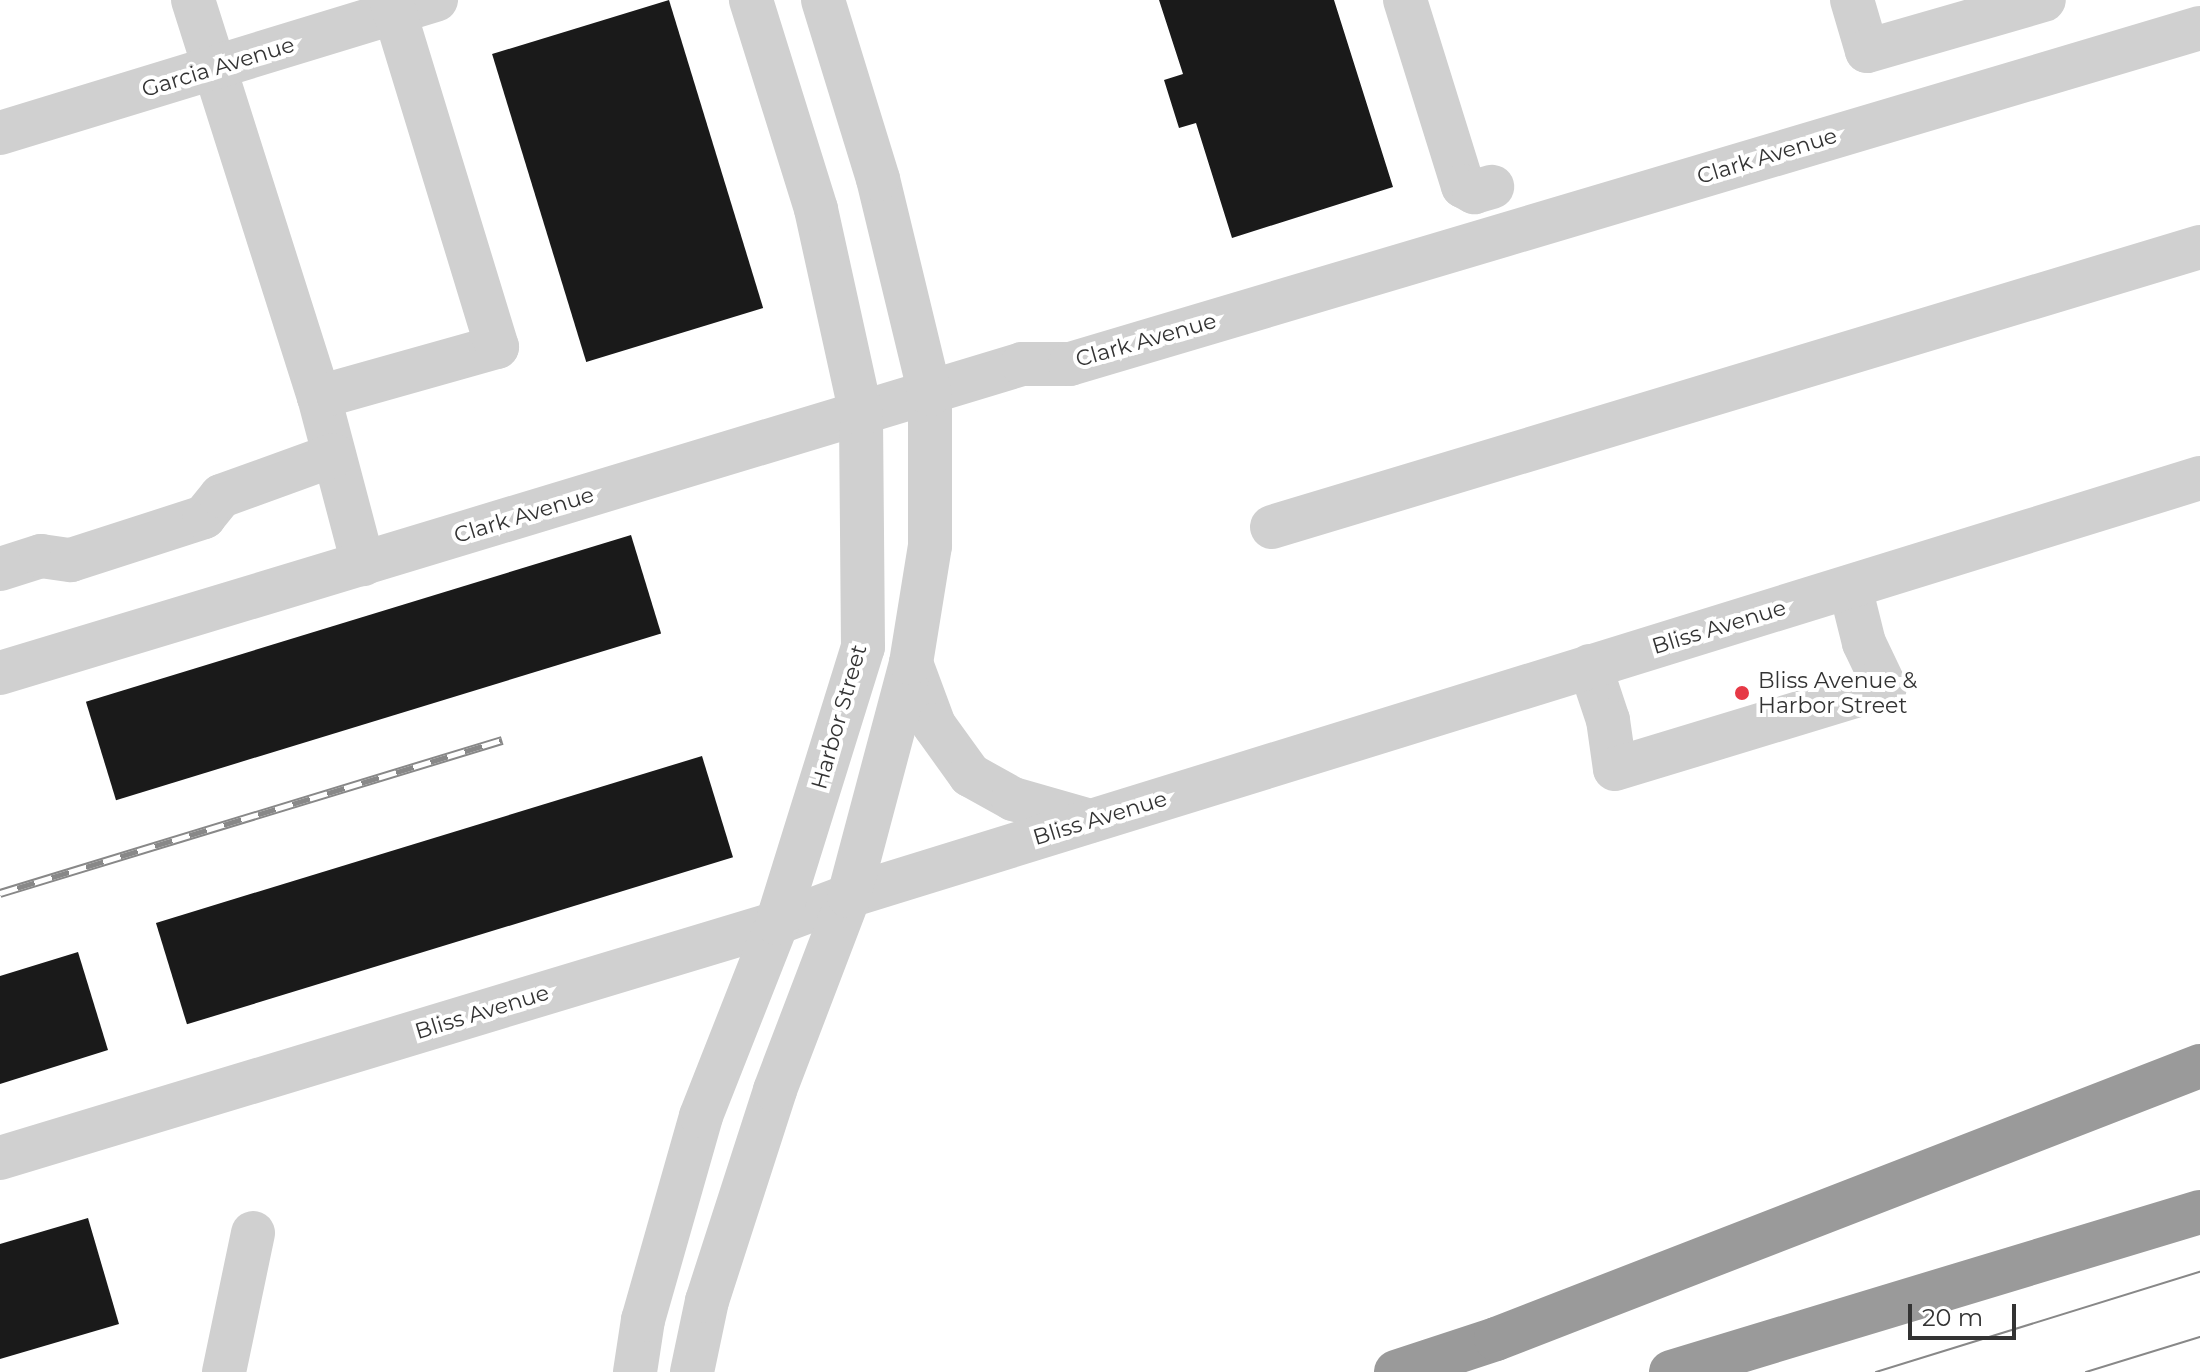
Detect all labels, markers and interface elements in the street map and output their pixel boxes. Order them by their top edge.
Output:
street label: Garcia Avenue [138,31,298,103]
street label: Clark Avenue [1694,122,1840,190]
street label: Clark Avenue [1073,307,1219,373]
street label: Clark Avenue [451,481,597,549]
street label: Bliss Avenue [1649,594,1789,660]
street label: Harbor Street [806,642,872,792]
place label: Bliss Avenue & Harbor Street [1758,667,1917,718]
marker: Bliss Avenue & Harbor Street [1733,684,1751,702]
street label: Bliss Avenue [1030,785,1170,851]
street label: Bliss Avenue [412,979,552,1045]
scale bar [1912,1288,2020,1338]
text: 20 m [1922,1303,1983,1332]

